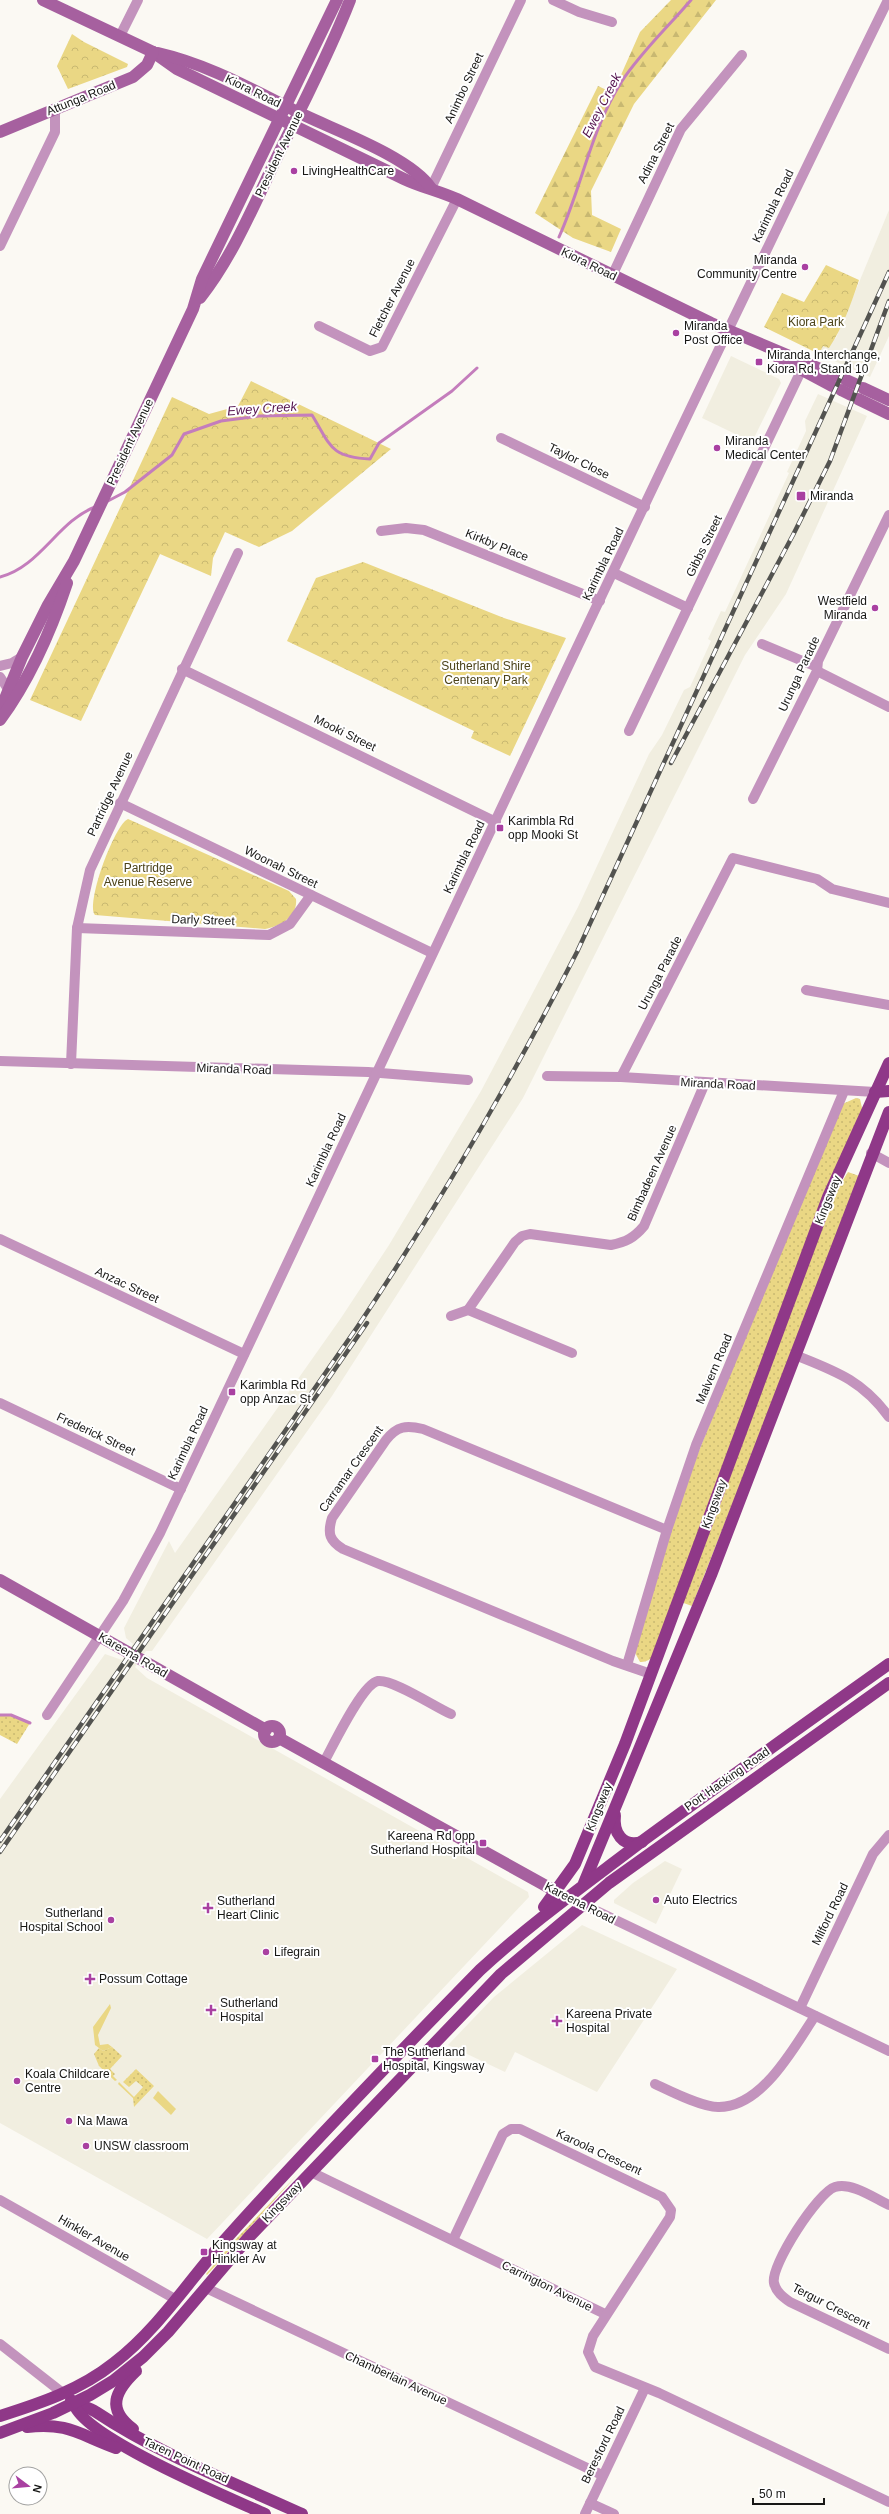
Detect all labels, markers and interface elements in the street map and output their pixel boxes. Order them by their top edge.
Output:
street label: Animbo Street [442,50,487,125]
water label: Ewey Creek [579,69,625,140]
street label: Kiora Road [223,72,283,110]
street label: Attunga Road [44,78,118,118]
street label: President Avenue [252,108,306,199]
street label: Adina Street [635,120,678,186]
place label: LivingHealthCare [302,164,394,178]
marker: LivingHealthCare [289,166,299,176]
street label: Karimbla Road [749,167,797,245]
street label: Kiora Road [559,245,619,283]
place label: Miranda Community Centre [697,253,797,281]
street label: Fletcher Avenue [366,256,418,340]
marker: Miranda Community Centre [800,262,810,272]
park label: Kiora Park [788,315,845,329]
place label: Miranda Post Office [684,319,743,347]
marker: Miranda Post Office [671,328,681,338]
place label: Miranda Interchange, Kiora Rd, Stand 10 [767,348,880,376]
marker: Miranda Interchange, Kiora Rd, Stand 10 [754,357,764,367]
street label: President Avenue [104,396,156,487]
water label: Ewey Creek [227,398,299,418]
place label: Miranda Medical Center [725,434,806,462]
street label: Taylor Close [546,440,612,482]
marker: Miranda Medical Center [712,443,722,453]
place label: Miranda [810,489,854,503]
marker: Miranda [795,490,807,502]
street label: Gibbs Street [683,512,725,579]
street label: Karimbla Road [579,525,627,603]
street label: Kirkby Place [463,526,531,564]
place label: Westfield Miranda [818,594,867,622]
marker: Westfield Miranda [870,603,880,613]
street label: Urunga Parade [775,634,823,714]
park label: Sutherland Shire Centenary Park [441,659,531,687]
street label: Mooki Street [312,712,379,754]
street label: Partridge Avenue [84,749,136,839]
place label: Karimbla Rd opp Mooki St [508,814,579,842]
street label: Karimbla Road [440,818,488,896]
marker: Karimbla Rd opp Mooki St [495,823,505,833]
street label: Woonah Street [242,843,321,891]
park label: Partridge Avenue Reserve [104,861,193,889]
street label: Darly Street [171,912,236,928]
street label: Urunga Parade [635,933,685,1012]
street label: Miranda Road [196,1061,272,1077]
street label: Miranda Road [680,1075,756,1093]
street label: Karimbla Road [303,1111,349,1189]
street label: Bimbadeen Avenue [624,1122,680,1223]
street label: Kingsway [812,1174,844,1226]
street label: Anzac Street [93,1264,162,1306]
street label: Malvern Road [693,1332,735,1406]
place label: Karimbla Rd opp Anzac St [240,1378,311,1406]
marker: Karimbla Rd opp Anzac St [227,1387,237,1397]
street label: Karimbla Road [165,1404,211,1482]
street label: Frederick Street [54,1410,138,1459]
street label: Carramar Crescent [316,1423,386,1515]
street label: Kingsway [699,1477,729,1531]
street label: Kareena Road [96,1630,170,1680]
street label: Port Hacking Road [682,1744,772,1814]
street label: Kingsway [583,1781,615,1833]
place label: Kareena Rd opp Sutherland Hospital [370,1829,475,1857]
marker: Kareena Rd opp Sutherland Hospital [478,1838,488,1848]
street label: Kareena Road [542,1879,618,1927]
street label: Milford Road [809,1880,851,1948]
place label: Auto Electrics [664,1893,737,1907]
place label: Sutherland Heart Clinic [217,1894,279,1922]
marker: Auto Electrics [651,1895,661,1905]
marker: Sutherland Heart Clinic [202,1902,214,1914]
place label: Sutherland Hospital School [20,1906,103,1934]
marker: Sutherland Hospital School [106,1915,116,1925]
place label: Lifegrain [274,1945,320,1959]
marker: Lifegrain [261,1947,271,1957]
place label: Possum Cottage [99,1972,188,1986]
marker: Possum Cottage [84,1973,96,1985]
place label: Sutherland Hospital [220,1996,278,2024]
marker: Sutherland Hospital [205,2004,217,2016]
place label: Kareena Private Hospital [566,2007,652,2035]
marker: Kareena Private Hospital [551,2015,563,2027]
place label: The Sutherland Hospital, Kingsway [383,2045,484,2073]
marker: The Sutherland Hospital, Kingsway [370,2054,380,2064]
place label: Koala Childcare Centre [25,2067,110,2095]
marker: Koala Childcare Centre [12,2076,22,2086]
place label: Na Mawa [77,2114,128,2128]
marker: Na Mawa [64,2116,74,2126]
street label: Karoola Crescent [554,2126,645,2178]
place label: UNSW classroom [94,2139,189,2153]
marker: UNSW classroom [81,2141,91,2151]
street label: Kingsway [259,2179,305,2225]
street label: Hinkler Avenue [56,2212,133,2264]
place label: Kingsway at Hinkler Av [212,2238,277,2266]
marker: Kingsway at Hinkler Av [199,2247,209,2257]
street label: Carrington Avenue [499,2258,595,2314]
street label: Tergur Crescent [790,2280,873,2332]
street label: Chamberlain Avenue [343,2348,450,2408]
street label: Beresford Road [578,2404,628,2486]
street label: Taren Point Road [141,2434,231,2486]
north arrow [8,2466,48,2506]
scale bar [753,2480,824,2506]
text: N [31,2483,44,2494]
text: 50 m [759,2487,786,2501]

